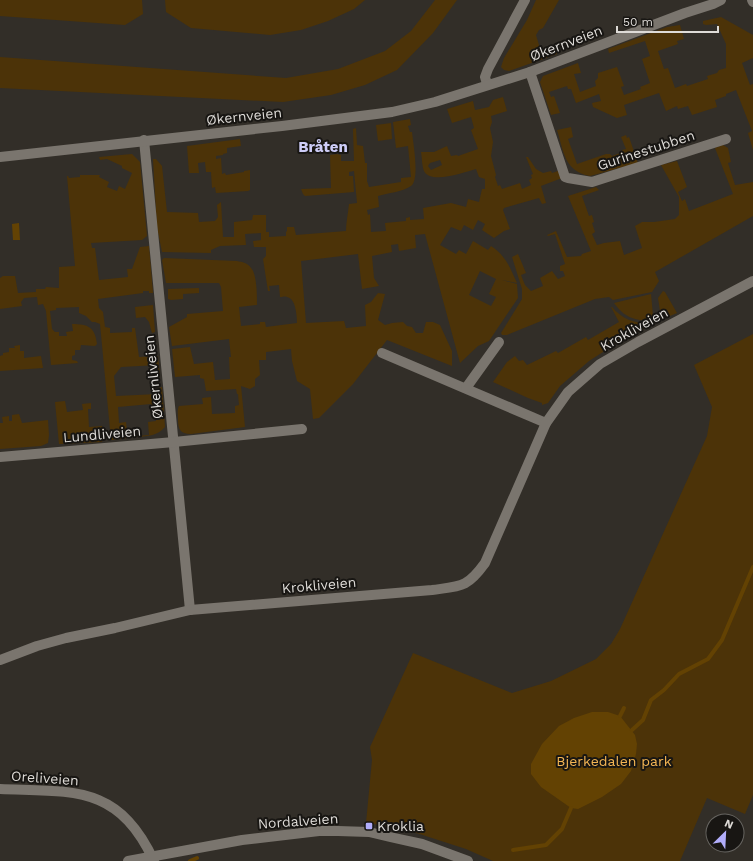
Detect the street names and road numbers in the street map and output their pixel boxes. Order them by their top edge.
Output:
street label: Økernveien [528,22,604,64]
street label: Økernveien [205,104,283,128]
street label: Gurinestubben [595,127,697,173]
street label: Krokliveien [597,304,671,354]
street label: Økernliveien [141,334,165,420]
street label: Lundliveien [62,423,142,445]
street label: Krokliveien [281,574,357,596]
street label: Oreliveien [11,768,79,788]
street label: Nordalveien [257,810,339,832]

